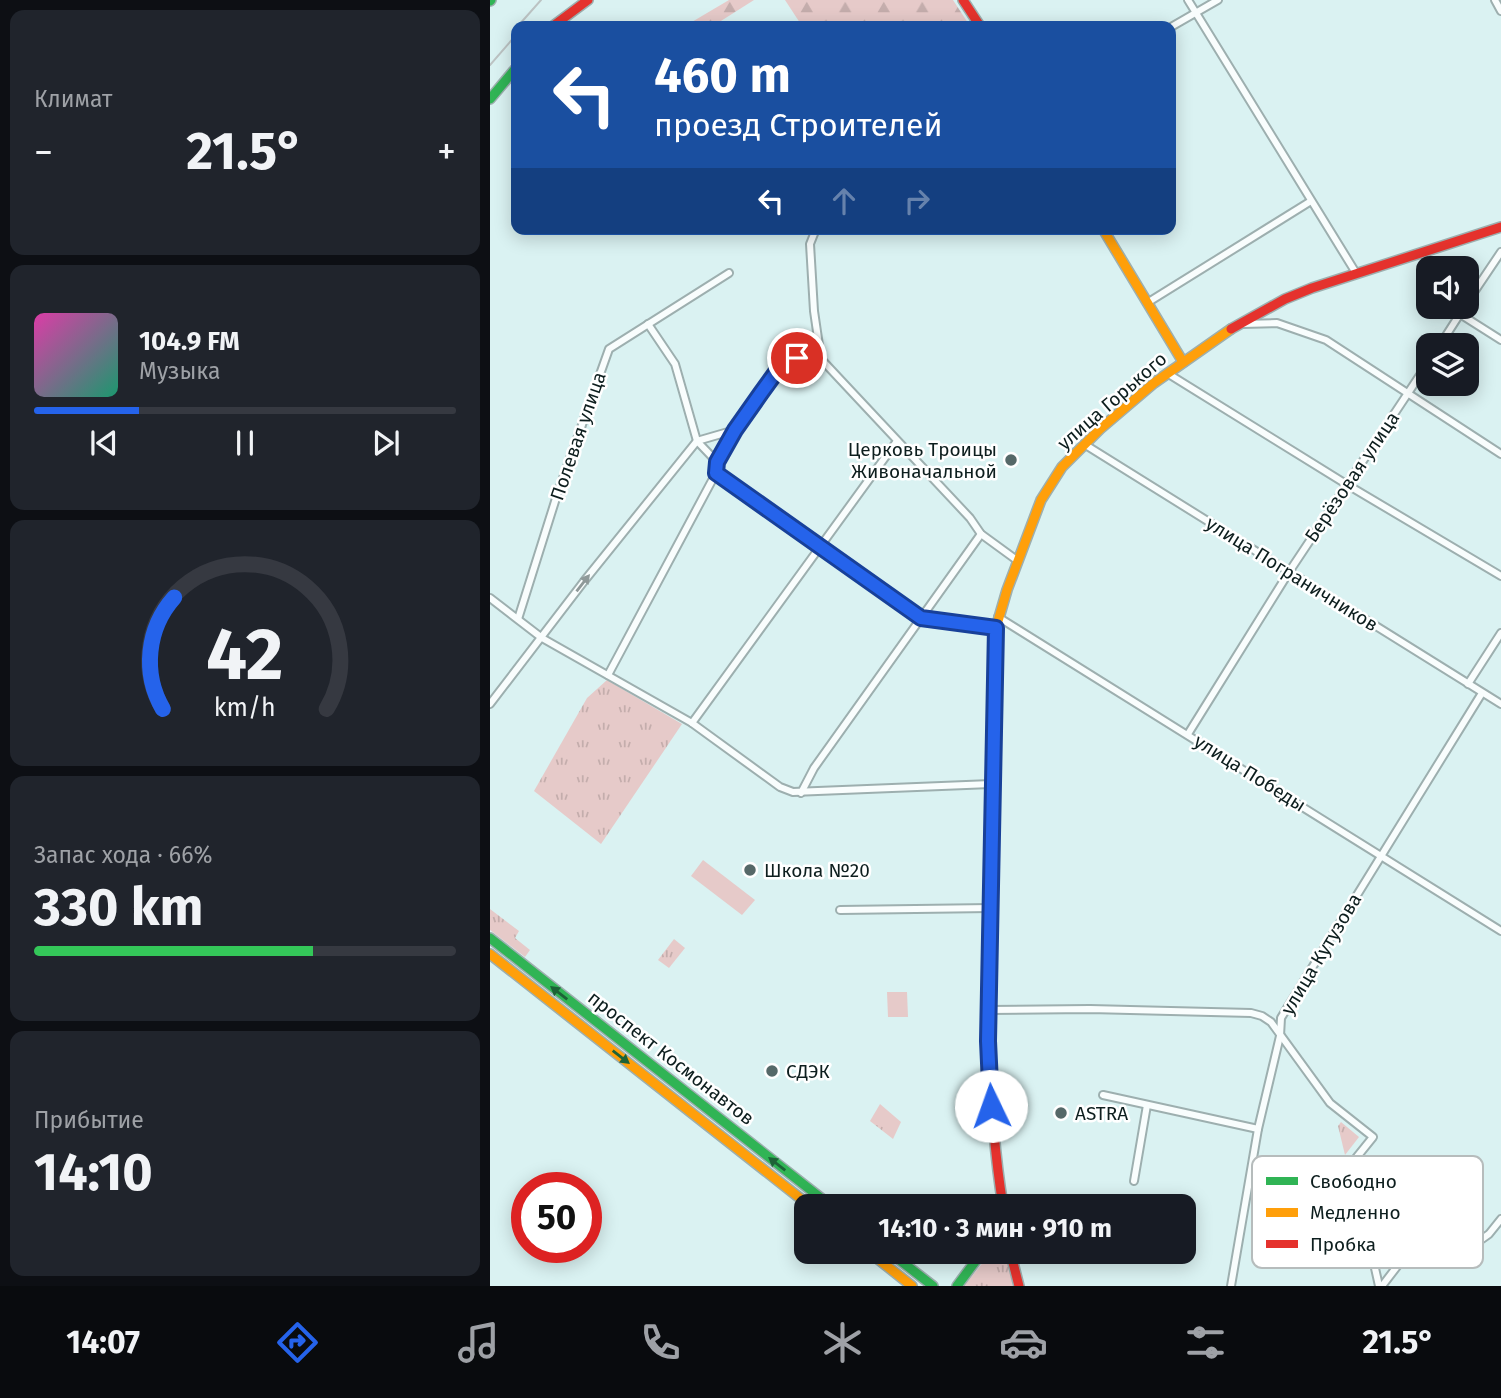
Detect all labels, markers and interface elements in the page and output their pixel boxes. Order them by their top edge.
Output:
text: 460 m [654,46,791,105]
icon: left [539,49,630,140]
text: Климат [34,85,112,113]
text: проезд Строителей [654,106,943,144]
text: 21.5° [186,120,304,183]
text: − [34,129,53,175]
text: + [437,129,456,175]
icon: left [752,182,790,220]
icon: ahead [825,182,863,220]
icon: right [898,182,936,220]
map controls [1416,256,1479,396]
button: sound [1416,256,1479,319]
text: 104.9 FM [139,326,240,357]
pin [767,328,827,388]
button: layers [1416,333,1479,396]
icon: arrive [778,339,816,377]
street label: улица Горького [1053,347,1171,455]
text: Музыка [139,357,220,385]
street label: Полевая улица [545,369,611,503]
street label: Берёзовая улица [1300,407,1404,547]
icon: previous [85,424,123,462]
icon: pause [226,424,264,462]
icon: next [367,424,405,462]
place label: Церковь Троицы Живоначальной [848,438,997,483]
marker: Церковь Троицы Живоначальной [1003,452,1019,468]
street label: улица Пограничников [1202,512,1382,636]
one-way arrow [575,574,589,592]
text: 42 [206,611,284,698]
text: km/h [214,693,276,723]
street label: улица Победы [1190,729,1310,817]
text: Запас хода · 66% [34,841,212,869]
place label: Школа №20 [764,859,870,882]
marker: Школа №20 [742,862,758,878]
text: 330 km [34,876,203,939]
street label: улица Кутузова [1276,889,1366,1019]
one-way arrow [551,985,569,1000]
street label: проспект Космонавтов [583,986,759,1130]
one-way arrow [611,1050,629,1065]
place label: СДЭК [786,1060,830,1083]
marker: СДЭК [764,1063,780,1079]
position arrow [954,1069,1028,1143]
place label: ASTRA [1075,1102,1128,1125]
marker: ASTRA [1053,1105,1069,1121]
text: Прибытие [34,1106,144,1134]
text: 14:10 [34,1141,153,1204]
one-way arrow [768,1156,786,1171]
legend [1252,1156,1483,1268]
text: Свободно [1310,1170,1397,1193]
speed limit sign: 50 [511,1172,602,1263]
text: Медленно [1310,1201,1401,1224]
text: 14:10 · 3 мин · 910 m [878,1213,1112,1244]
text: Пробка [1310,1233,1376,1256]
icon: directions [273,1318,322,1367]
icon: music [454,1318,503,1367]
icon: phone [636,1318,685,1367]
icon: climate [818,1318,867,1367]
icon: car [999,1318,1048,1367]
icon: filters [1181,1318,1230,1367]
text: 14:07 [66,1323,140,1361]
text: 21.5° [1362,1323,1435,1361]

